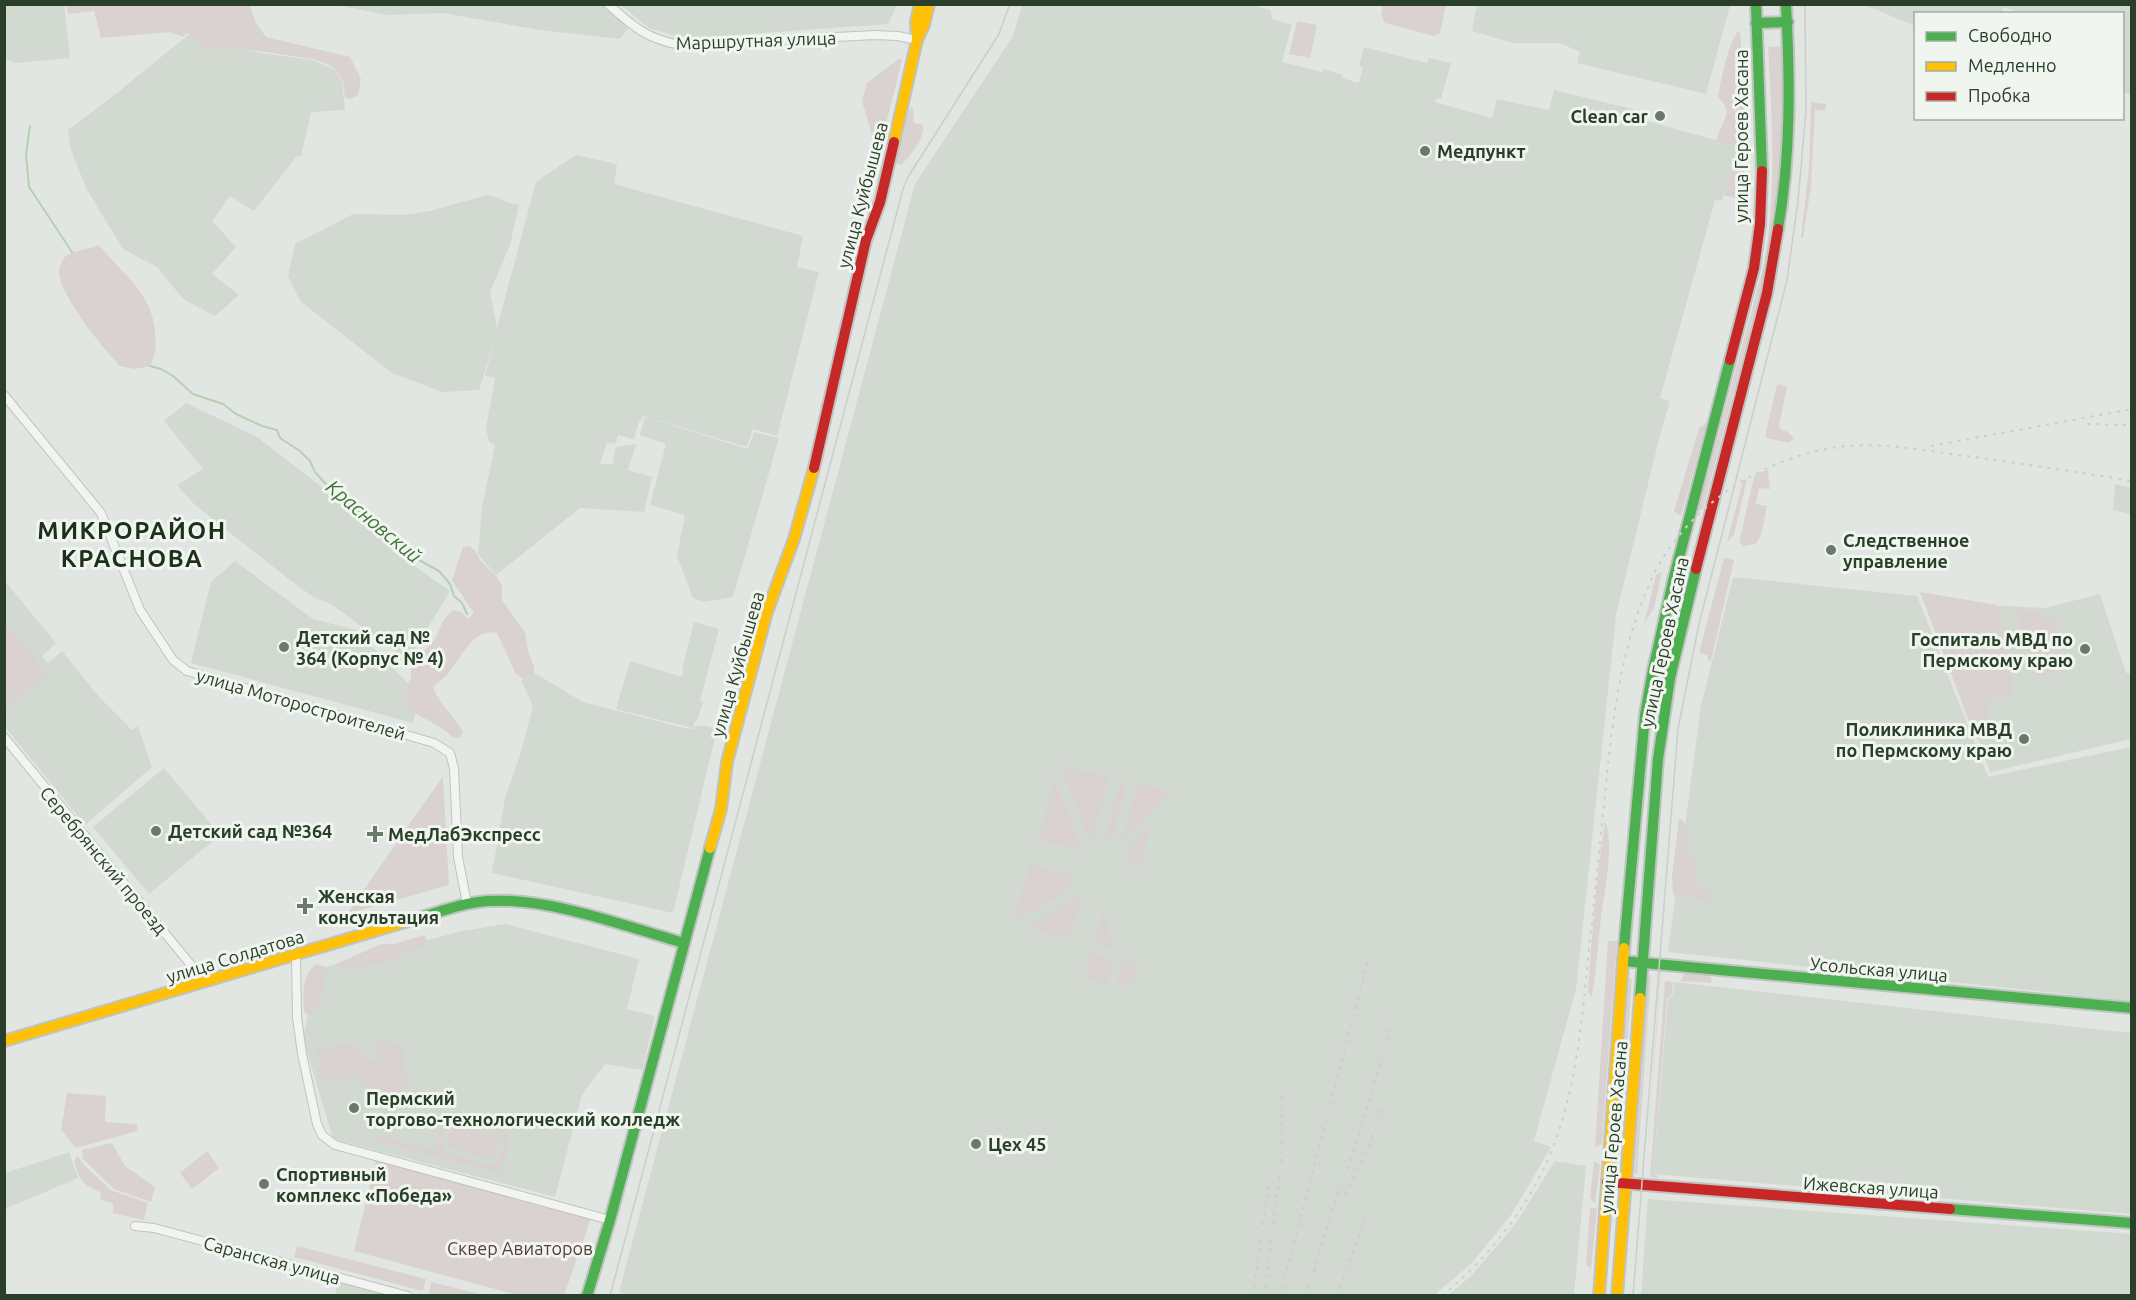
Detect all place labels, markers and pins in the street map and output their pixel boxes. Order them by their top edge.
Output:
place label: Clean car [1570,106,1649,126]
marker: Clean car [1653,109,1667,123]
place label: Медпункт [1437,141,1526,161]
marker: Медпункт [1418,144,1432,158]
place label: Следственное управление [1843,530,1969,571]
marker: Следственное управление [1824,543,1838,557]
place label: Детский сад № 364 (Корпус № 4) [296,627,444,669]
place label: Госпиталь МВД по Пермскому краю [1911,629,2073,670]
marker: Детский сад № 364 (Корпус № 4) [277,640,291,654]
marker: Госпиталь МВД по Пермскому краю [2078,642,2092,656]
place label: Поликлиника МВД по Пермскому краю [1836,719,2012,760]
marker: Поликлиника МВД по Пермскому краю [2017,732,2031,746]
place label: Детский сад №364 [168,821,332,841]
marker: Детский сад №364 [149,824,163,838]
place label: МедЛабЭкспресс [388,824,541,844]
marker: МедЛабЭкспресс [366,825,384,843]
place label: Женская консультация [318,886,439,927]
marker: Женская консультация [296,897,314,915]
place label: Пермский торгово-технологический колледж [366,1088,680,1129]
marker: Пермский торгово-технологический колледж [347,1101,361,1115]
place label: Цех 45 [988,1134,1046,1154]
marker: Цех 45 [969,1137,983,1151]
place label: Спортивный комплекс «Победа» [276,1164,452,1205]
marker: Спортивный комплекс «Победа» [257,1177,271,1191]

